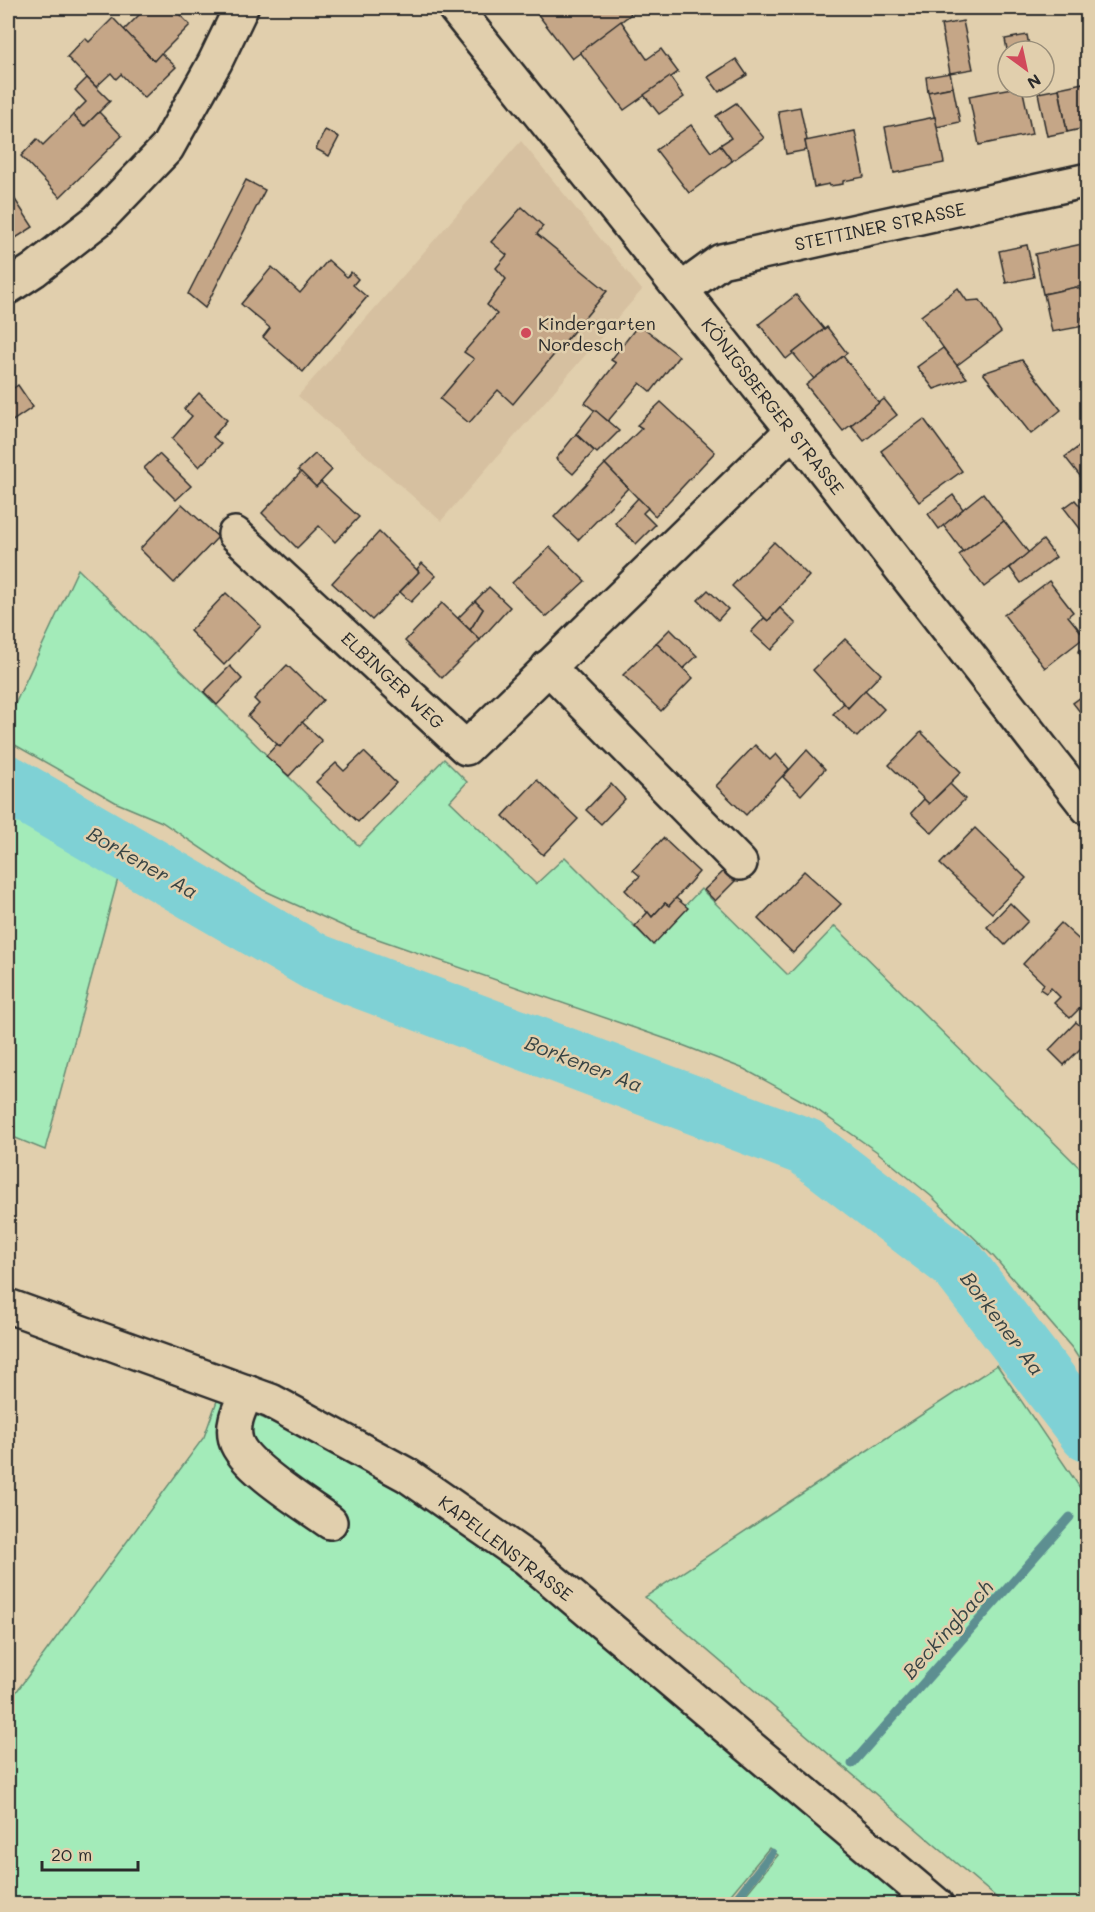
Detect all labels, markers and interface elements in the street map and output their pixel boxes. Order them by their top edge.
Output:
north arrow [996,39,1056,99]
text: N [1024,70,1045,94]
street label: STETTINER STRASSE [792,196,968,256]
place label: Kindergarten Nordesch [538,311,656,356]
street label: KÖNIGSBERGER STRASSE [696,313,850,499]
marker: Kindergarten Nordesch [519,326,533,340]
street label: ELBINGER WEG [336,626,450,734]
water label: Borkener Aa [83,820,203,904]
water label: Borkener Aa [522,1029,646,1097]
water label: Borkener Aa [955,1266,1051,1380]
street label: KAPELLENSTRASSE [434,1490,578,1606]
water label: Beckingbach [896,1574,998,1684]
scale bar [42,1834,138,1872]
text: 20 m [51,1842,92,1866]

